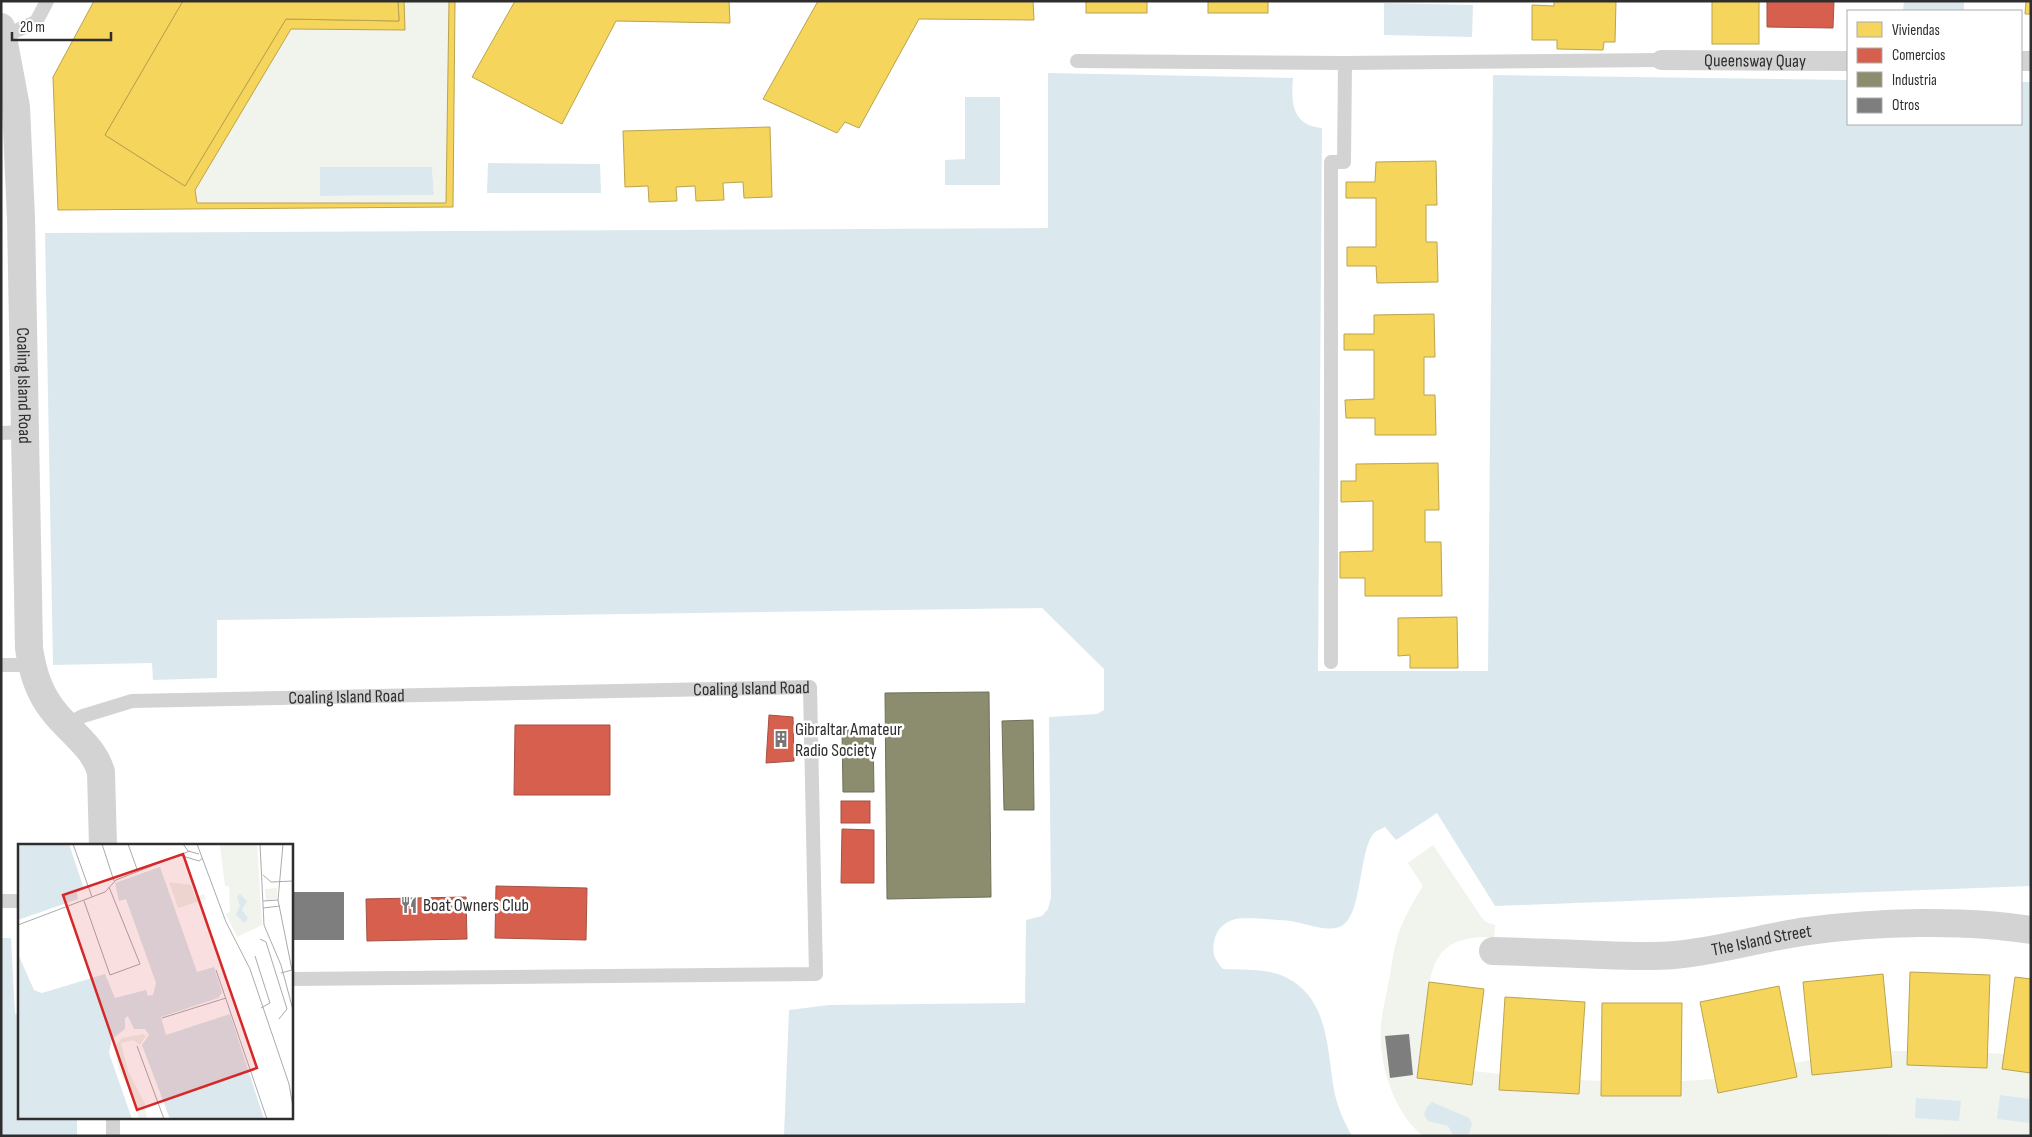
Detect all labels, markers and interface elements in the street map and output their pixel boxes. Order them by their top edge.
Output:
scale bar [12,10,111,42]
legend [1847,10,2022,125]
text: 20 m [20,18,45,37]
text: Viviendas [1892,21,1940,40]
text: Comercios [1892,46,1946,65]
street label: Queensway Quay [1704,50,1806,71]
text: Industria [1892,71,1937,90]
text: Otros [1892,96,1920,115]
street label: Coaling Island Road [13,327,36,444]
street label: Coaling Island Road [693,677,810,700]
street label: Coaling Island Road [288,685,405,708]
place label: Gibraltar Amateur Radio Society [795,719,902,761]
building icon: Gibraltar Amateur Radio Society [771,729,791,749]
inset map [18,844,292,1120]
restaurant icon: Boat Owners Club [399,895,419,915]
place label: Boat Owners Club [423,895,529,916]
street label: The Island Street [1710,920,1813,960]

